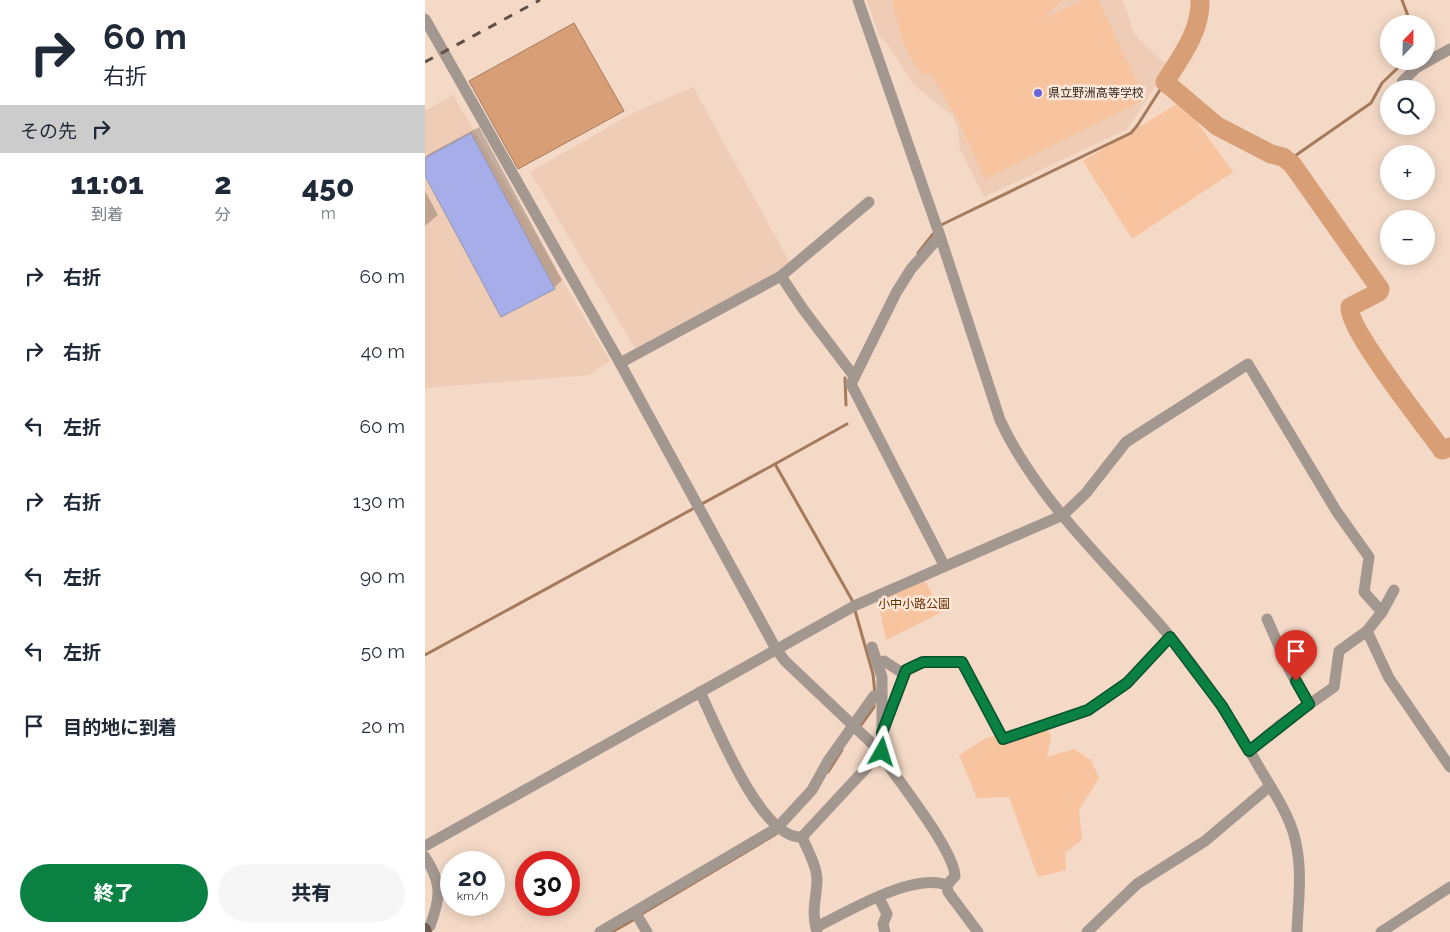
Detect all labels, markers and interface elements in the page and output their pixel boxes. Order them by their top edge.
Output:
north arrow [1380,15,1435,70]
map controls [1380,15,1435,265]
text: 60 m [103,16,187,57]
icon: right [20,20,85,85]
text: 右折 [103,63,147,89]
button: search [1380,80,1435,135]
place label: 県立野洲高等学校 [1048,86,1144,100]
marker: 県立野洲高等学校 [1032,87,1044,99]
icon: right [87,115,115,143]
text: その先 [20,120,77,142]
button: + [1380,145,1435,200]
text: 11:01 [70,166,144,201]
text: 2 [214,166,232,201]
text: 450 [302,169,355,204]
text: m [321,204,336,223]
text: 到着 [91,205,123,224]
text: 分 [215,205,231,224]
button: − [1380,210,1435,265]
icon: right [20,262,48,290]
text: 60 m [360,265,405,287]
text: 右折 [63,266,101,288]
icon: right [20,337,48,365]
text: 40 m [361,340,405,362]
text: 右折 [63,341,101,363]
icon: left [20,412,48,440]
text: 60 m [360,415,405,437]
text: 左折 [63,416,101,438]
icon: right [20,487,48,515]
text: 130 m [353,490,405,512]
text: 右折 [63,491,101,513]
icon: left [20,562,48,590]
text: 90 m [360,565,405,587]
text: 左折 [63,566,101,588]
park label: 小中小路公園 [878,597,950,611]
pin [1275,630,1317,681]
icon: left [20,637,48,665]
icon: arrive [1282,637,1310,665]
text: 50 m [361,640,405,662]
text: 左折 [63,641,101,663]
icon: arrive [20,712,48,740]
text: 20 m [361,715,405,737]
text: 目的地に到着 [63,716,177,738]
position arrow [855,725,907,777]
speed limit sign: 30 [515,851,580,916]
text: 20 [458,862,487,892]
button: 終了 [20,864,208,922]
button: 共有 [218,864,405,922]
text: km/h [457,889,488,903]

